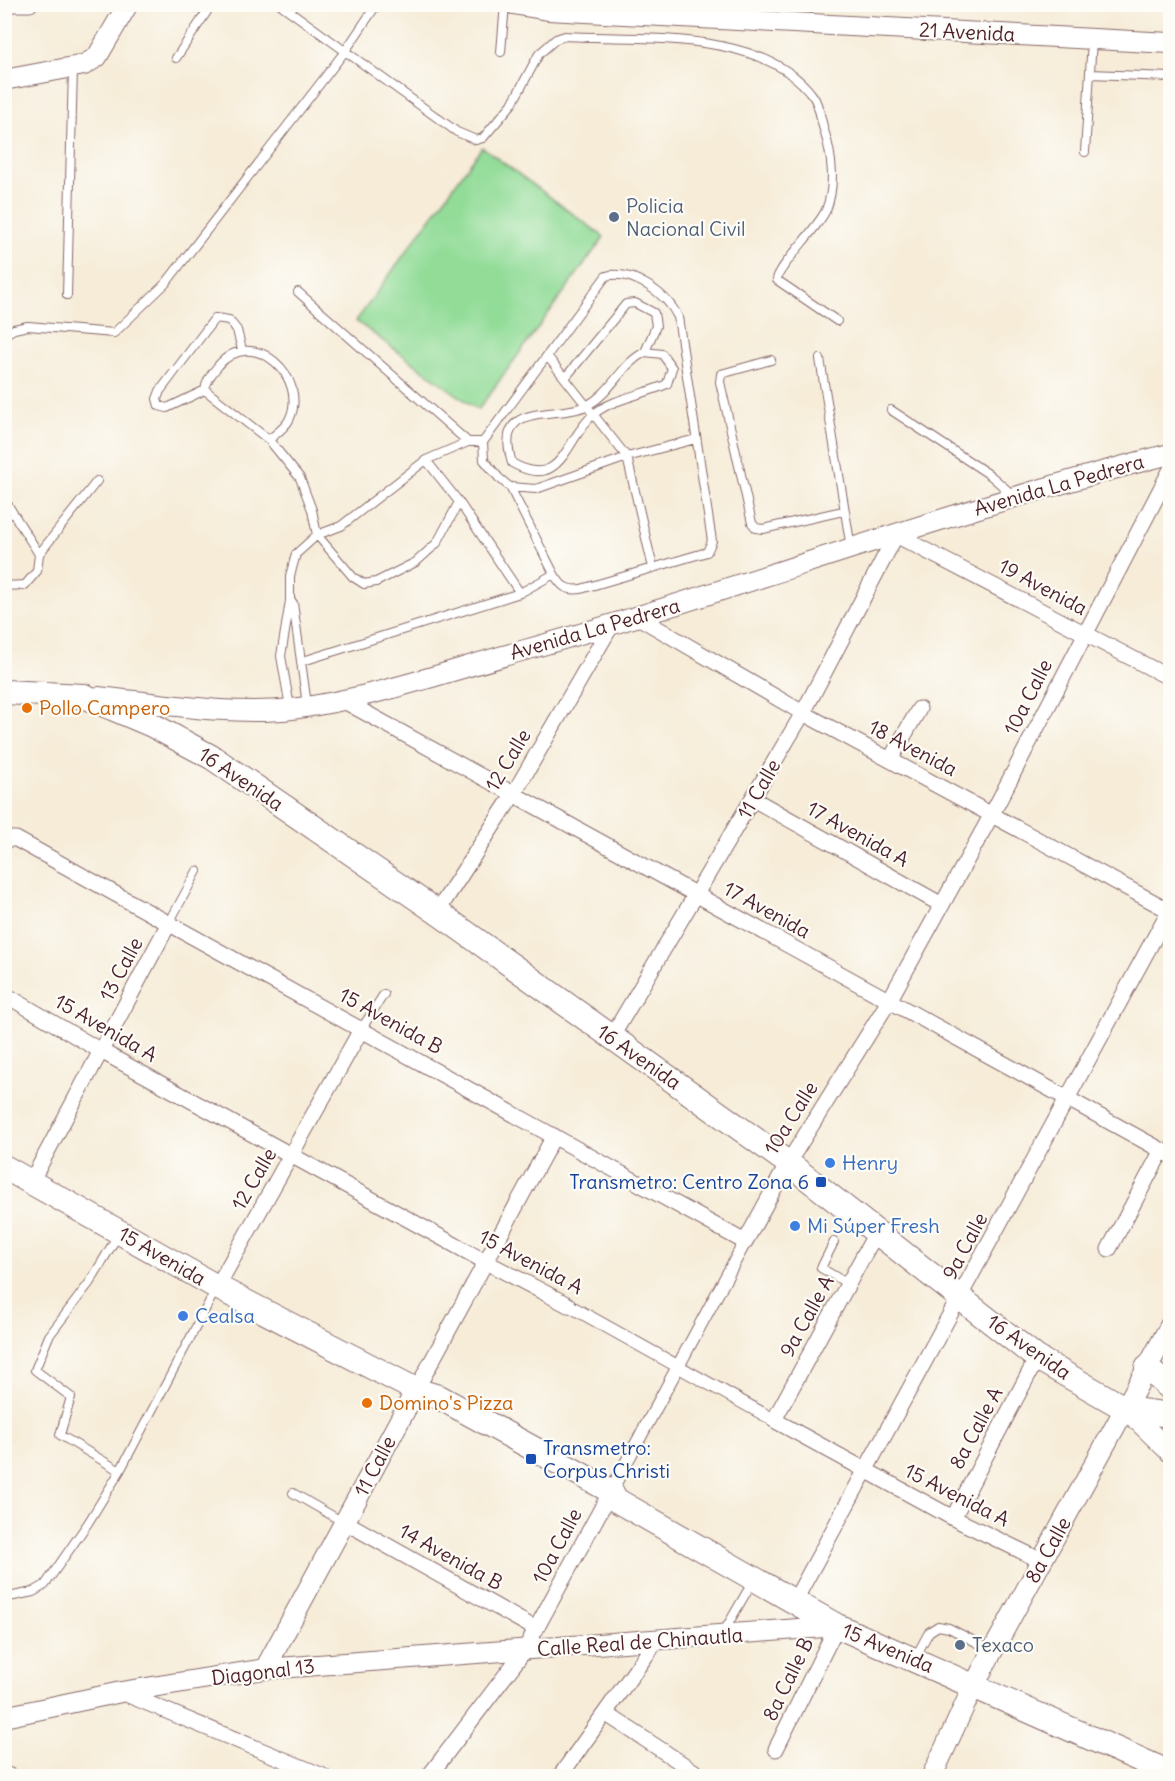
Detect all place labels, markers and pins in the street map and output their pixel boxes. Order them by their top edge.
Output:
place label: Policia Nacional Civil [626,193,745,241]
marker: Policia Nacional Civil [607,210,621,224]
place label: Pollo Campero [39,695,170,720]
marker: Pollo Campero [20,701,34,715]
place label: Henry [842,1150,898,1175]
marker: Henry [823,1156,837,1170]
place label: Transmetro: Centro Zona 6 [569,1169,809,1194]
marker: Transmetro: Centro Zona 6 [814,1175,828,1189]
place label: Mi Súper Fresh [807,1213,940,1238]
marker: Mi Súper Fresh [788,1219,802,1233]
place label: Cealsa [195,1303,255,1328]
marker: Cealsa [176,1309,190,1323]
place label: Domino's Pizza [379,1390,514,1415]
marker: Domino's Pizza [360,1396,374,1410]
place label: Transmetro: Corpus Christi [543,1435,670,1483]
marker: Transmetro: Corpus Christi [524,1452,538,1466]
place label: Texaco [972,1632,1034,1657]
marker: Texaco [953,1638,967,1652]

